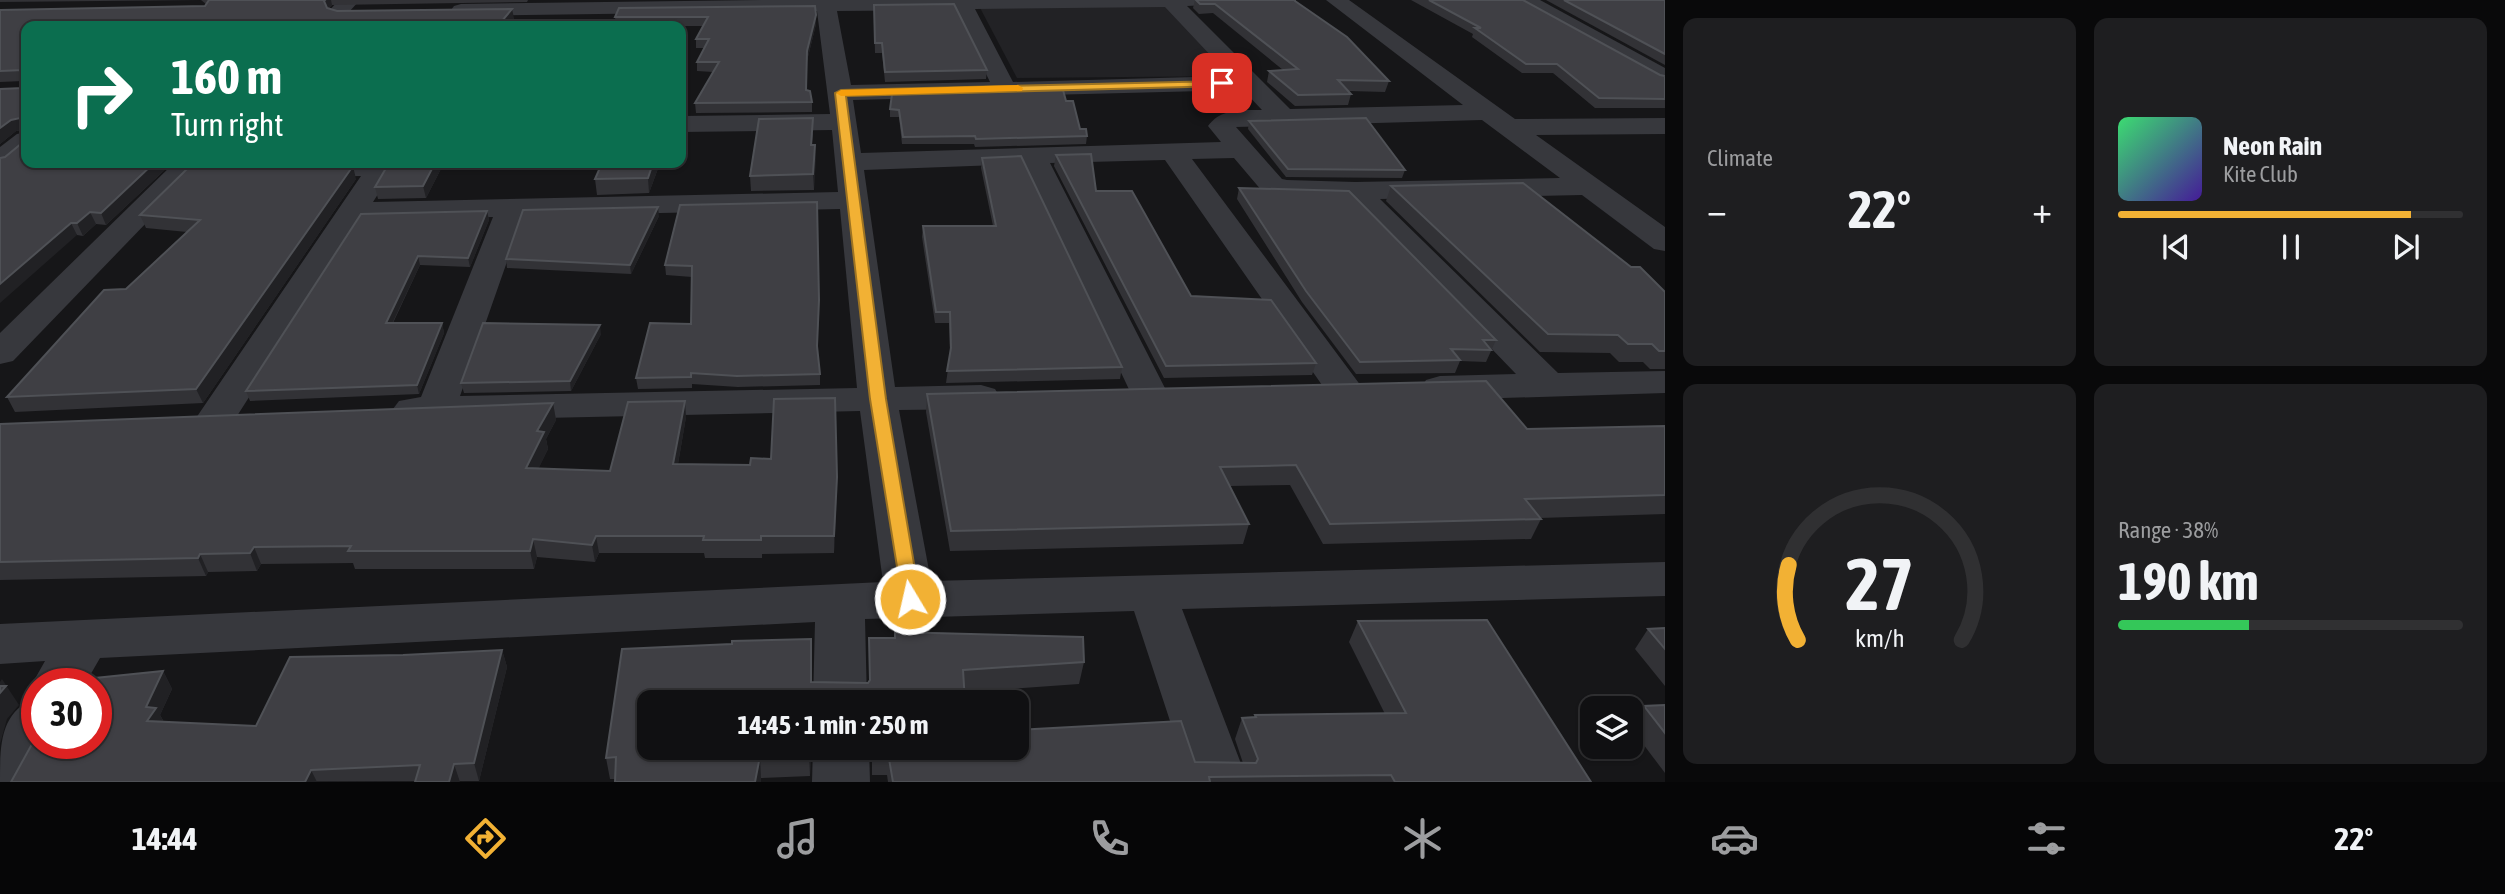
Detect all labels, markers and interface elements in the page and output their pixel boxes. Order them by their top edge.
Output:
text: 160 m [171,48,282,104]
icon: right [56,49,147,140]
pin [1192,53,1252,113]
icon: arrive [1203,64,1241,102]
text: Turn right [171,106,284,143]
text: Neon Rain [2223,131,2322,161]
text: Climate [1707,145,1773,171]
text: Kite Club [2223,161,2298,187]
text: 22° [1848,179,1911,239]
text: − [1707,188,1727,231]
text: + [2032,188,2052,231]
icon: previous [2157,228,2195,266]
icon: pause [2272,228,2310,266]
icon: next [2387,228,2425,266]
text: Range · 38% [2118,517,2218,543]
text: 27 [1845,542,1914,625]
text: 190 km [2118,551,2259,611]
position arrow [873,562,947,636]
text: km/h [1855,624,1904,652]
speed limit sign: 30 [21,668,112,759]
map controls [1580,696,1643,759]
button: layers [1580,696,1643,759]
text: 14:45 · 1 min · 250 m [738,710,928,740]
icon: directions [461,814,510,863]
icon: music [773,814,822,863]
icon: phone [1085,814,1134,863]
icon: climate [1398,814,1447,863]
icon: car [1710,814,1759,863]
icon: filters [2022,814,2071,863]
text: 14:44 [132,820,197,857]
text: 22° [2334,820,2373,857]

